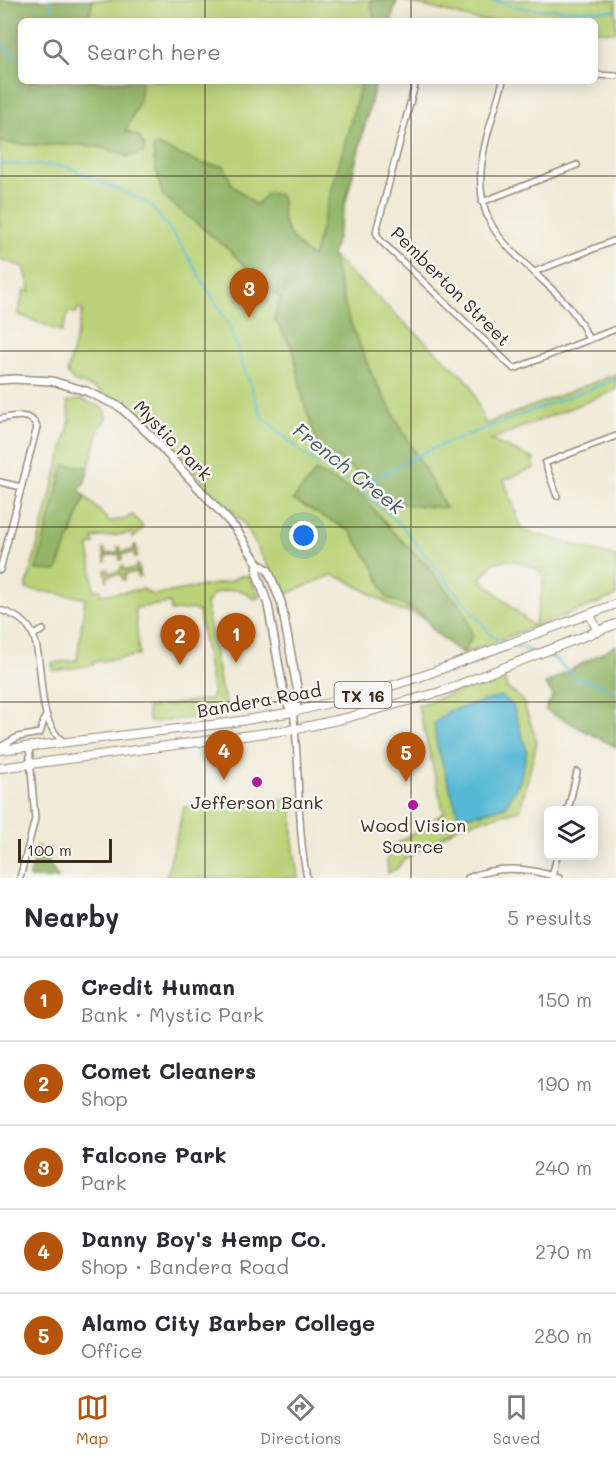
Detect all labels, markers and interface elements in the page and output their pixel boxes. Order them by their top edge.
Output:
search box [18,18,598,84]
icon: search [39,35,72,68]
text: Search here [87,37,221,66]
street label: Pemberton Street [386,221,516,351]
pin: 3 [230,268,268,318]
street label: Mystic Park [129,395,217,485]
water label: French Creek [288,417,410,520]
your location [289,521,318,550]
pin: 1 [216,614,256,663]
pin: 2 [160,616,200,665]
street label: Bandera Road [195,677,323,723]
road number: TX 16 [334,682,392,708]
pin: 4 [204,730,244,780]
pin: 5 [386,732,426,782]
marker: Jefferson Bank [250,775,264,789]
place label: Jefferson Bank [191,790,323,814]
marker: Wood Vision Source [406,798,420,812]
map controls [544,806,598,860]
button: layers [544,806,598,860]
place label: Wood Vision Source [360,813,466,858]
scale bar [18,836,112,864]
text: 100 m [27,839,72,860]
text: Nearby [24,900,119,934]
text: 5 results [507,904,592,930]
text: Credit Human [81,972,235,1001]
text: 1 [39,986,48,1012]
text: 150 m [537,986,592,1012]
text: Bank · Mystic Park [81,1001,264,1027]
text: Comet Cleaners [81,1056,256,1085]
text: 2 [38,1070,49,1096]
text: 190 m [537,1070,592,1096]
text: Shop [81,1085,128,1111]
text: Falcone Park [81,1140,227,1169]
text: 3 [38,1154,50,1180]
text: 240 m [534,1154,592,1180]
text: Park [81,1169,126,1195]
text: Danny Boy's Hemp Co. [81,1224,327,1253]
text: 4 [37,1238,50,1264]
text: 270 m [535,1238,592,1264]
text: Shop · Bandera Road [81,1253,289,1279]
text: Alamo City Barber College [81,1308,375,1337]
text: 5 [38,1322,49,1348]
text: 280 m [534,1322,592,1348]
text: Office [81,1337,143,1363]
tab: Map [76,1391,109,1448]
tab: Directions [260,1391,341,1448]
tab: Saved [493,1391,540,1448]

